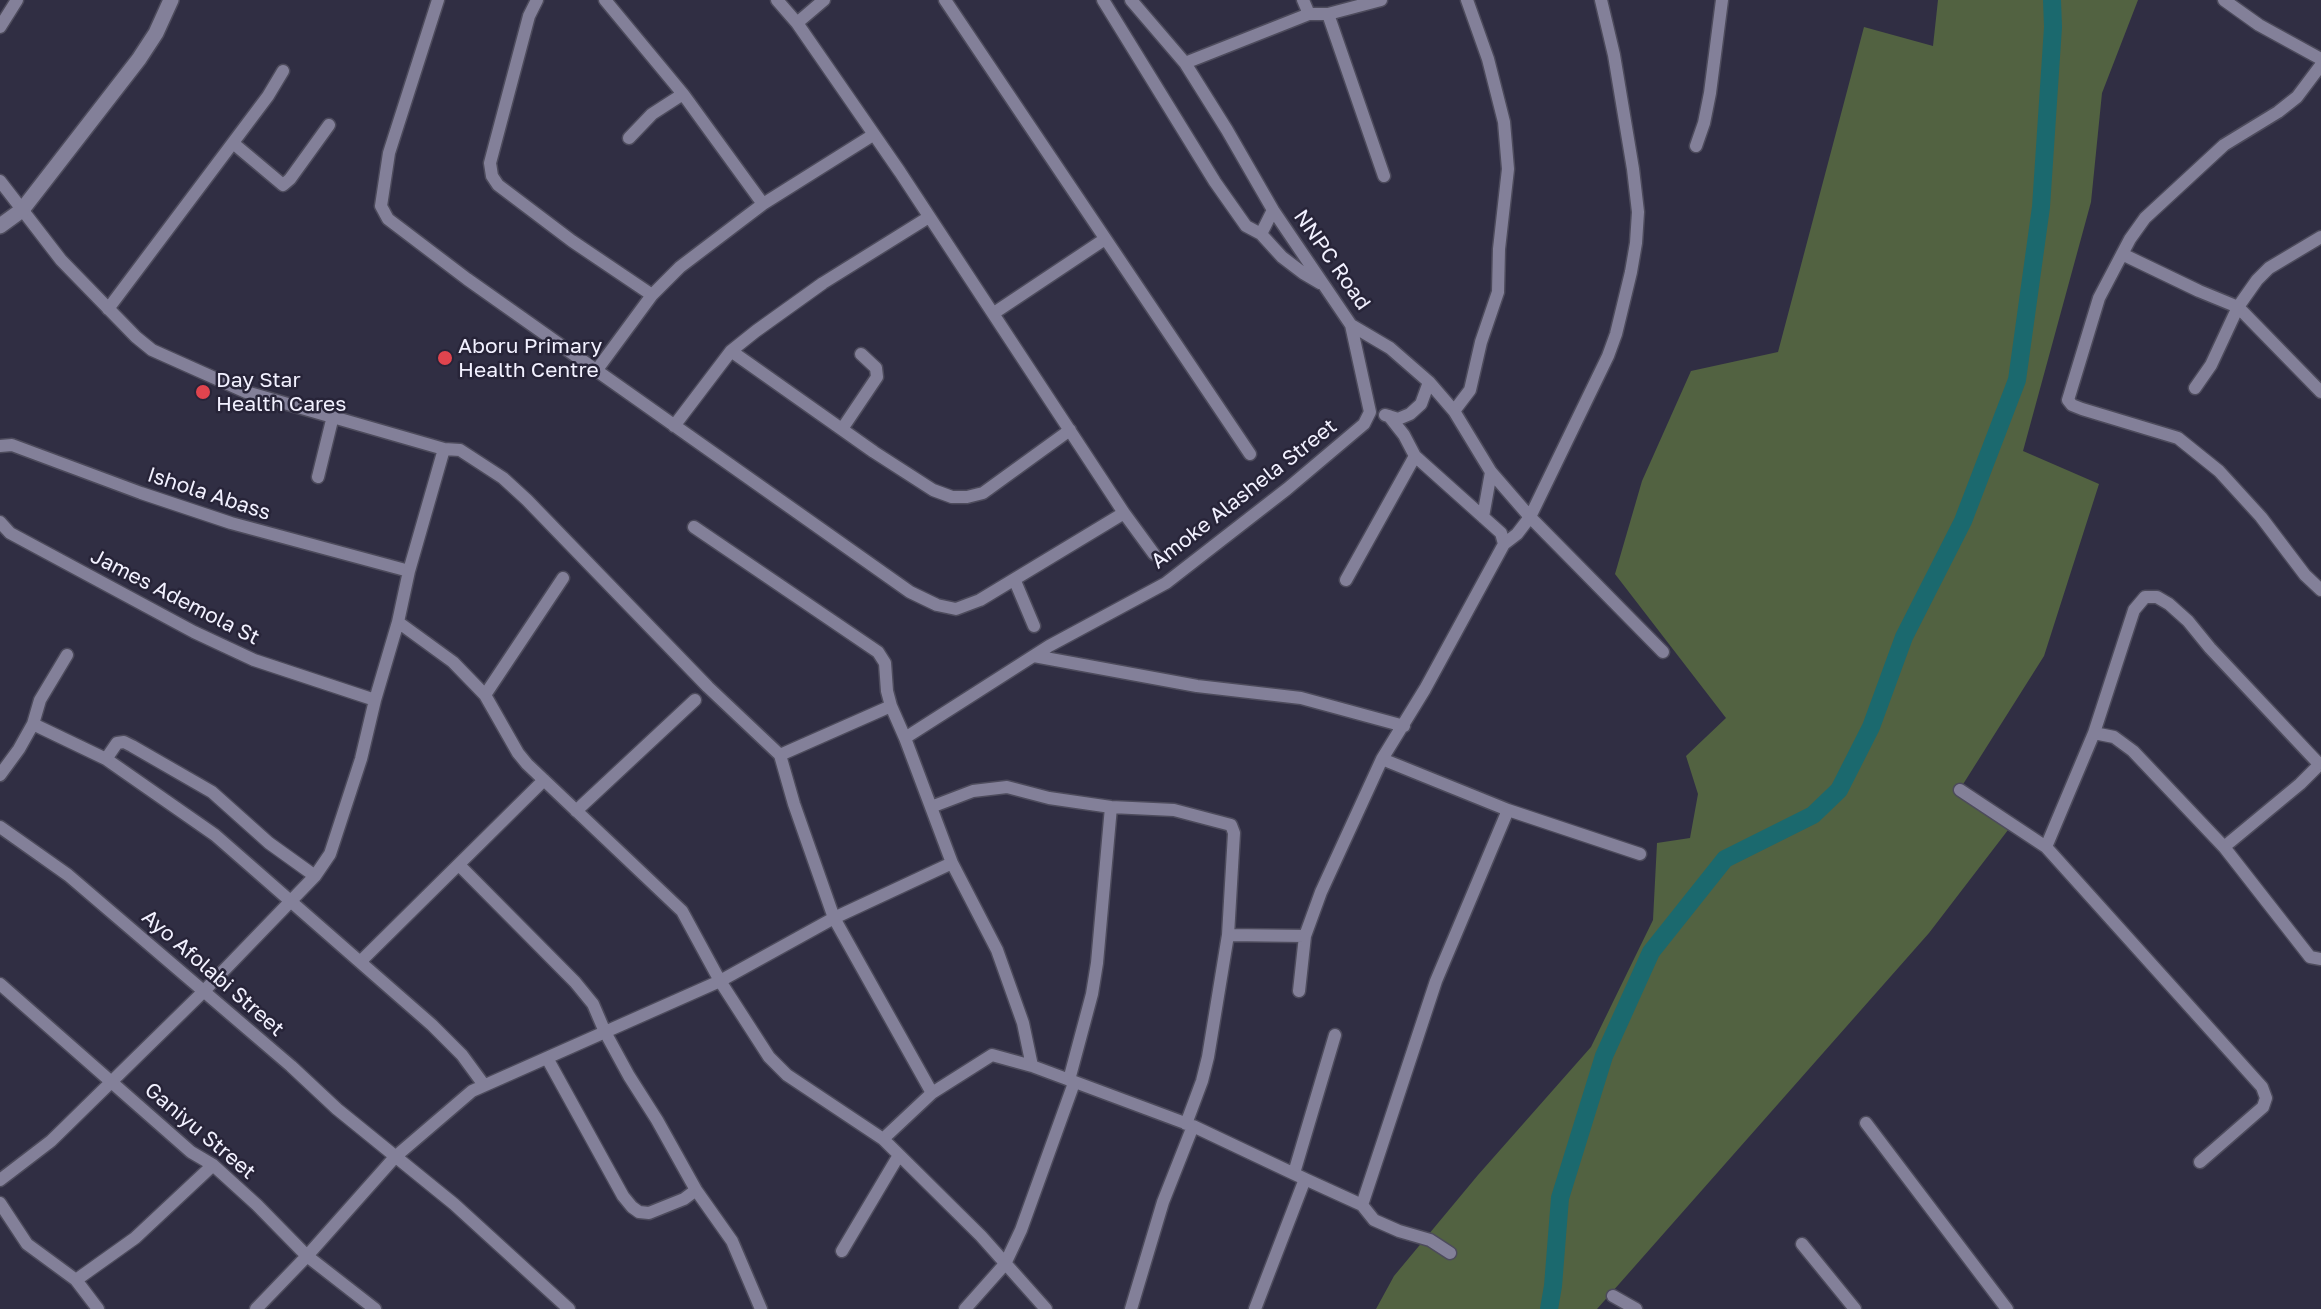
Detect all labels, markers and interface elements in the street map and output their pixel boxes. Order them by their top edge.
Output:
street label: NNPC Road [1288,205,1376,315]
place label: Aboru Primary Health Centre [458,333,602,383]
marker: Aboru Primary Health Centre [436,349,454,367]
place label: Day Star Health Cares [216,367,346,417]
marker: Day Star Health Cares [194,383,212,401]
street label: Amoke Alashela Street [1146,414,1342,574]
street label: Ishola Abass [144,462,274,526]
street label: James Ademola St [86,544,264,650]
street label: Ayo Afolabi Street [137,904,289,1042]
street label: Ganiyu Street [139,1077,261,1185]

